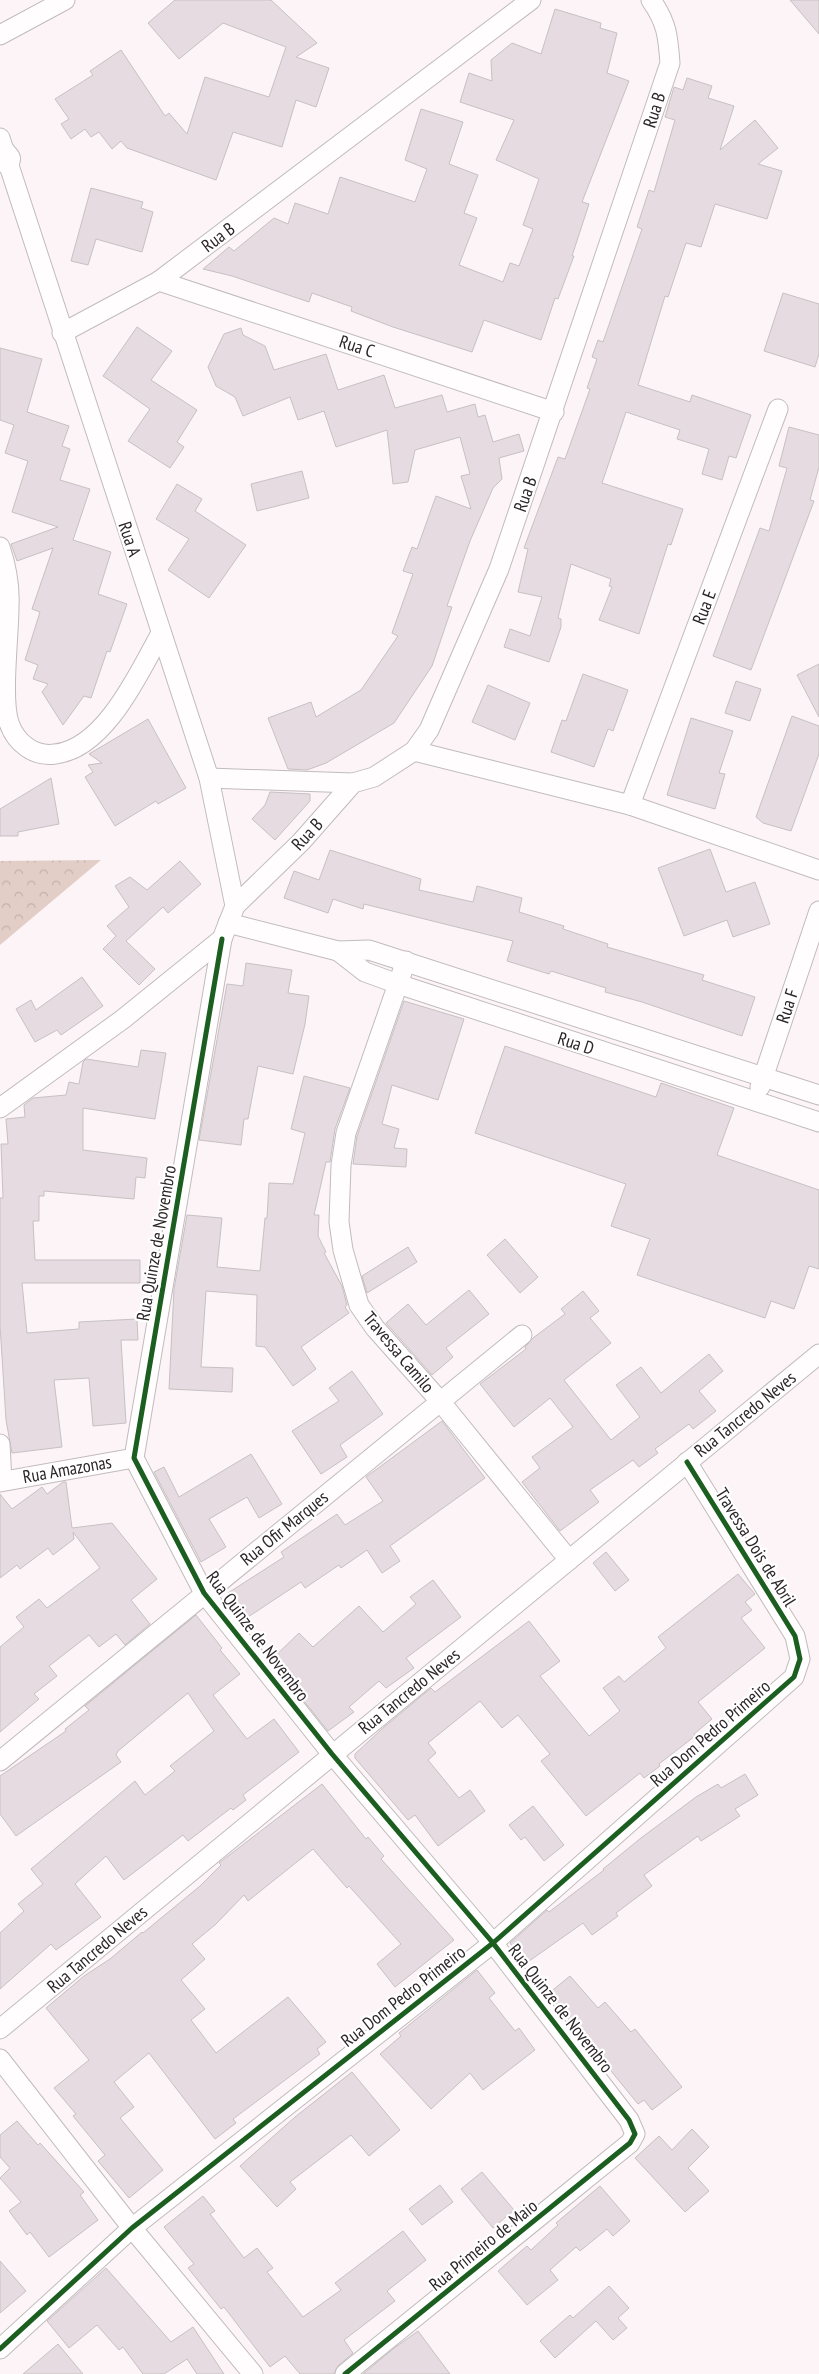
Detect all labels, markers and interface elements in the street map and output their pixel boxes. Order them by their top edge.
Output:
street label: Rua B [638,89,670,131]
street label: Rua B [197,217,239,257]
street label: Rua C [336,330,378,362]
street label: Rua B [508,473,542,515]
street label: Rua A [114,519,147,560]
street label: Rua E [687,586,721,628]
street label: Rua B [286,813,328,855]
street label: Rua F [771,986,803,1026]
street label: Rua D [555,1026,597,1060]
street label: Rua Quinze de Novembro [131,1163,181,1323]
street label: Travessa Camilo [358,1307,440,1397]
street label: Rua Tancredo Neves [690,1366,800,1462]
street label: Rua Amazonas [21,1450,113,1488]
street label: Travessa Dois de Abril [710,1484,802,1611]
street label: Rua Ofir Marques [235,1485,333,1571]
street label: Rua Quinze de Novembro [201,1566,315,1706]
street label: Rua Tancredo Neves [354,1643,464,1739]
street label: Rua Dom Pedro Primeiro [645,1674,775,1791]
street label: Rua Tancredo Neves [42,1900,152,1998]
street label: Rua Quinze de Novembro [503,1939,619,2077]
street label: Rua Dom Pedro Primeiro [336,1940,470,2052]
street label: Rua Primeiro de Maio [424,2194,542,2296]

